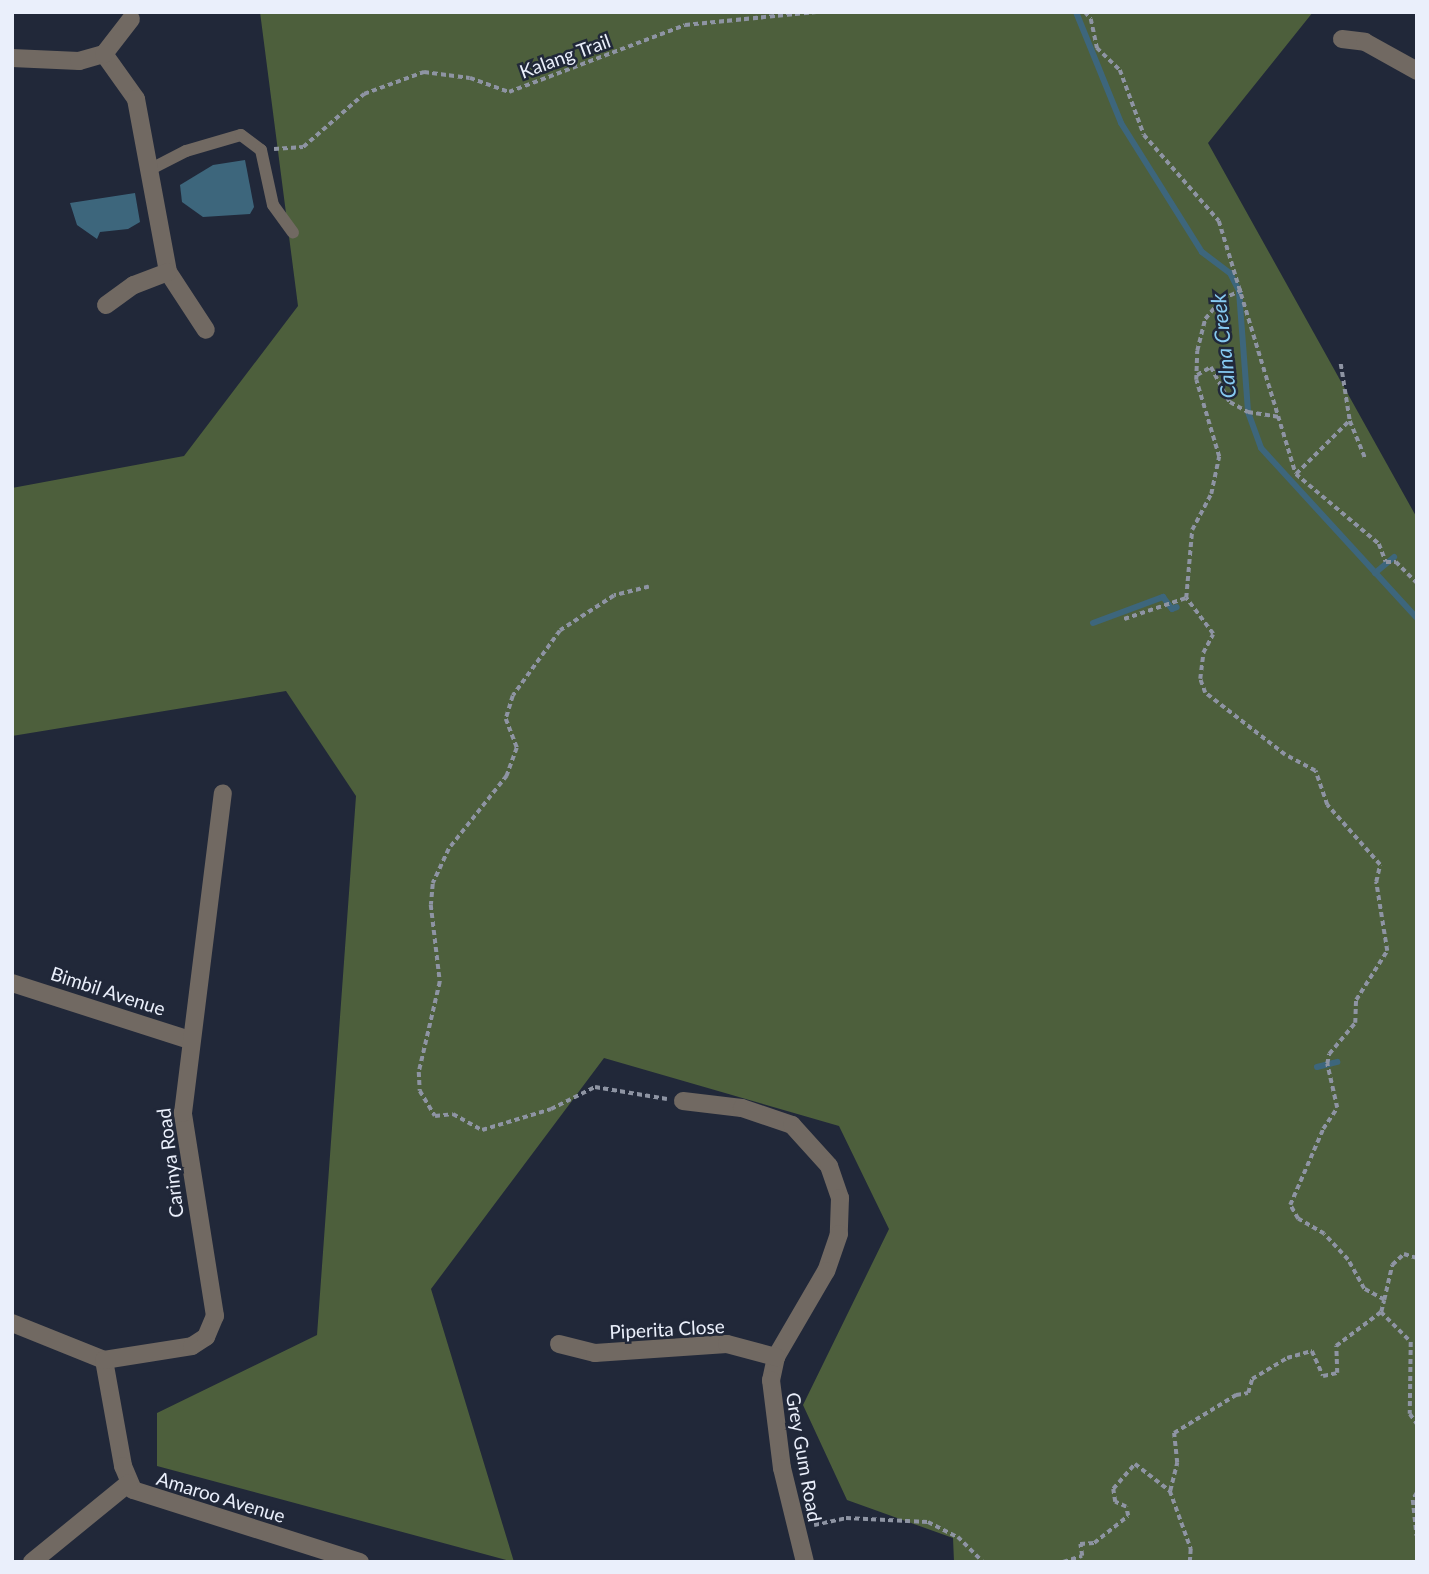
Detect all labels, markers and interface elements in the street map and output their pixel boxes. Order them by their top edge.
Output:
street label: Kalang Trail [516,29,614,83]
water label: Calna Creek [1205,292,1241,400]
street label: Bimbil Avenue [48,962,168,1020]
street label: Carinya Road [152,1107,188,1219]
street label: Piperita Close [609,1315,725,1343]
street label: Grey Gum Road [781,1390,827,1524]
street label: Amaroo Avenue [154,1467,288,1527]

